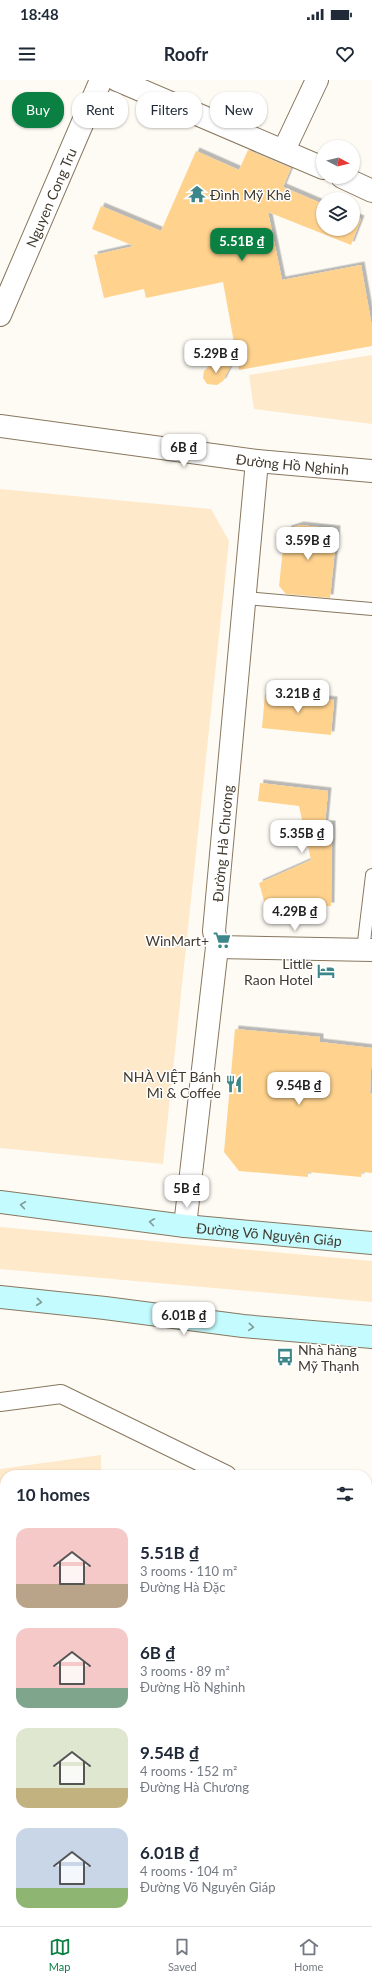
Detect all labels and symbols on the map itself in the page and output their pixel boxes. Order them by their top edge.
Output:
north arrow [316,140,360,184]
street label: Nguyen Cong Tru [22,145,79,250]
temple icon: Đình Mỹ Khê [187,184,207,204]
place label: Đình Mỹ Khê [210,186,291,203]
pin: 5.51B ₫ [205,228,279,262]
pin: 5.29B ₫ [179,340,253,374]
pin: 6B ₫ [160,434,208,468]
street label: Đường Hồ Nghinh [235,450,350,477]
pin: 3.59B ₫ [271,527,345,561]
pin: 3.21B ₫ [261,680,335,714]
street label: Đường Hà Chương [208,784,236,903]
pin: 5.35B ₫ [265,820,339,854]
pin: 4.29B ₫ [258,898,332,932]
supermarket icon: WinMart+ [212,930,232,950]
place label: WinMart+ [146,932,209,949]
place label: Little Raon Hotel [244,955,313,988]
hotel icon: Little Raon Hotel [316,961,336,981]
place label: NHÀ VIỆT Bánh Mì & Coffee [123,1068,221,1101]
pin: 9.54B ₫ [262,1072,336,1106]
restaurant icon: NHÀ VIỆT Bánh Mì & Coffee [224,1074,244,1094]
pin: 5B ₫ [163,1175,211,1209]
one-way arrow [20,1201,26,1210]
one-way arrow [149,1218,155,1227]
street label: Đường Võ Nguyên Giáp [196,1219,343,1249]
one-way arrow [36,1297,42,1306]
pin: 6.01B ₫ [147,1302,221,1336]
one-way arrow [248,1322,254,1331]
place label: Nhà hàng Mỹ Thạnh [298,1341,359,1374]
bus stop icon: Nhà hàng Mỹ Thạnh [275,1347,295,1367]

